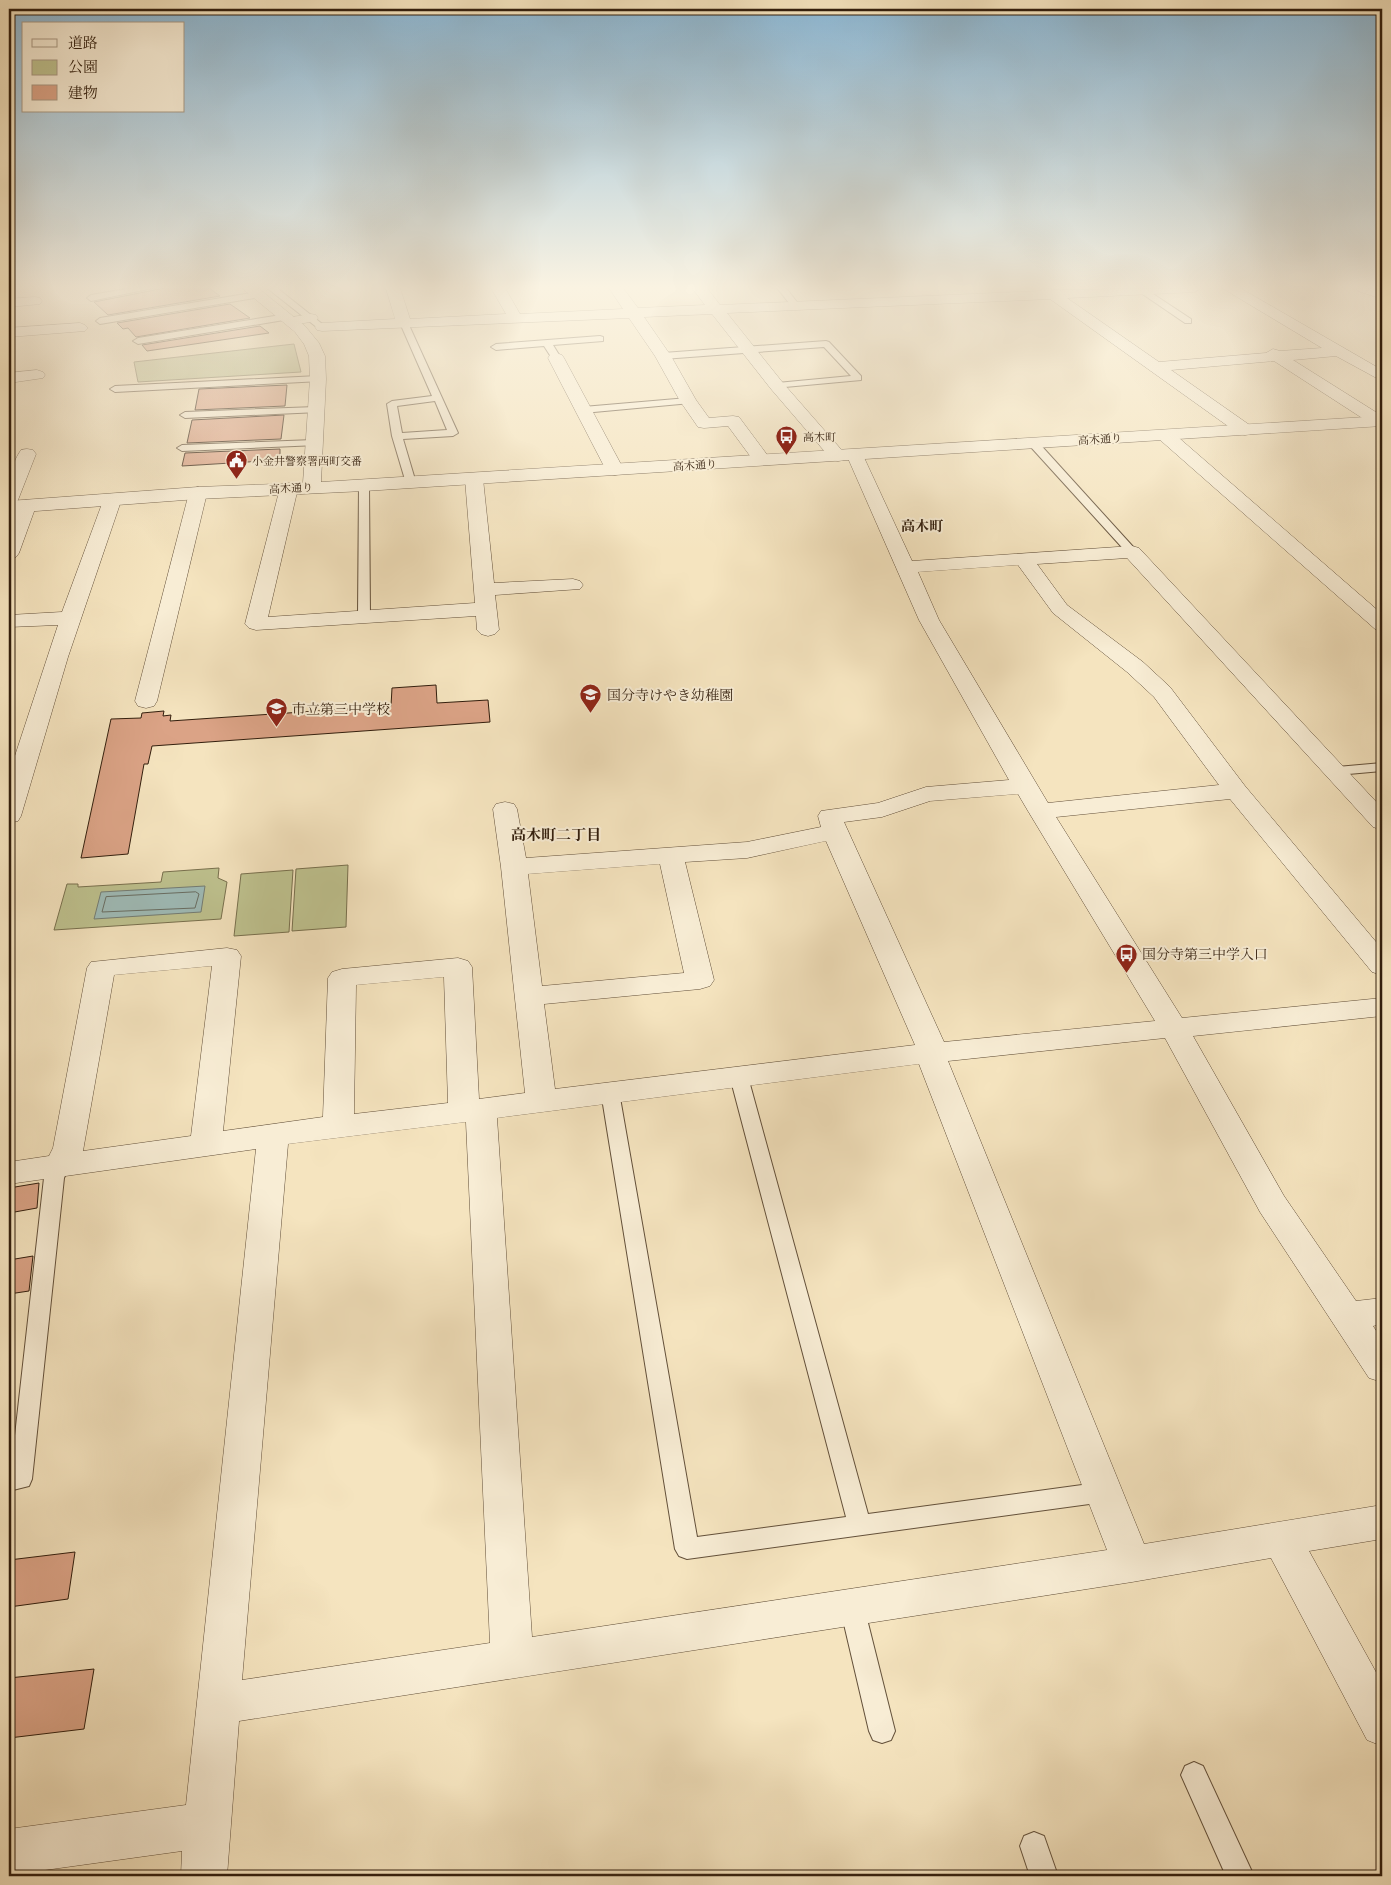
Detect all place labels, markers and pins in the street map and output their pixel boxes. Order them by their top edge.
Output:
bus stop icon: 高木町 [775,425,799,456]
place label: 高木町 [803,430,836,445]
public building icon: 小金井警察署西町交番 [224,449,248,480]
place label: 小金井警察署西町交番 [252,454,362,469]
school or university icon: 国分寺けやき幼稚園 [579,683,603,714]
place label: 国分寺けやき幼稚園 [607,686,733,705]
school or university icon: 市立第三中学校 [264,697,288,728]
place label: 市立第三中学校 [292,700,390,719]
bus stop icon: 国分寺第三中学入口 [1114,942,1138,973]
place label: 国分寺第三中学入口 [1142,945,1268,964]

